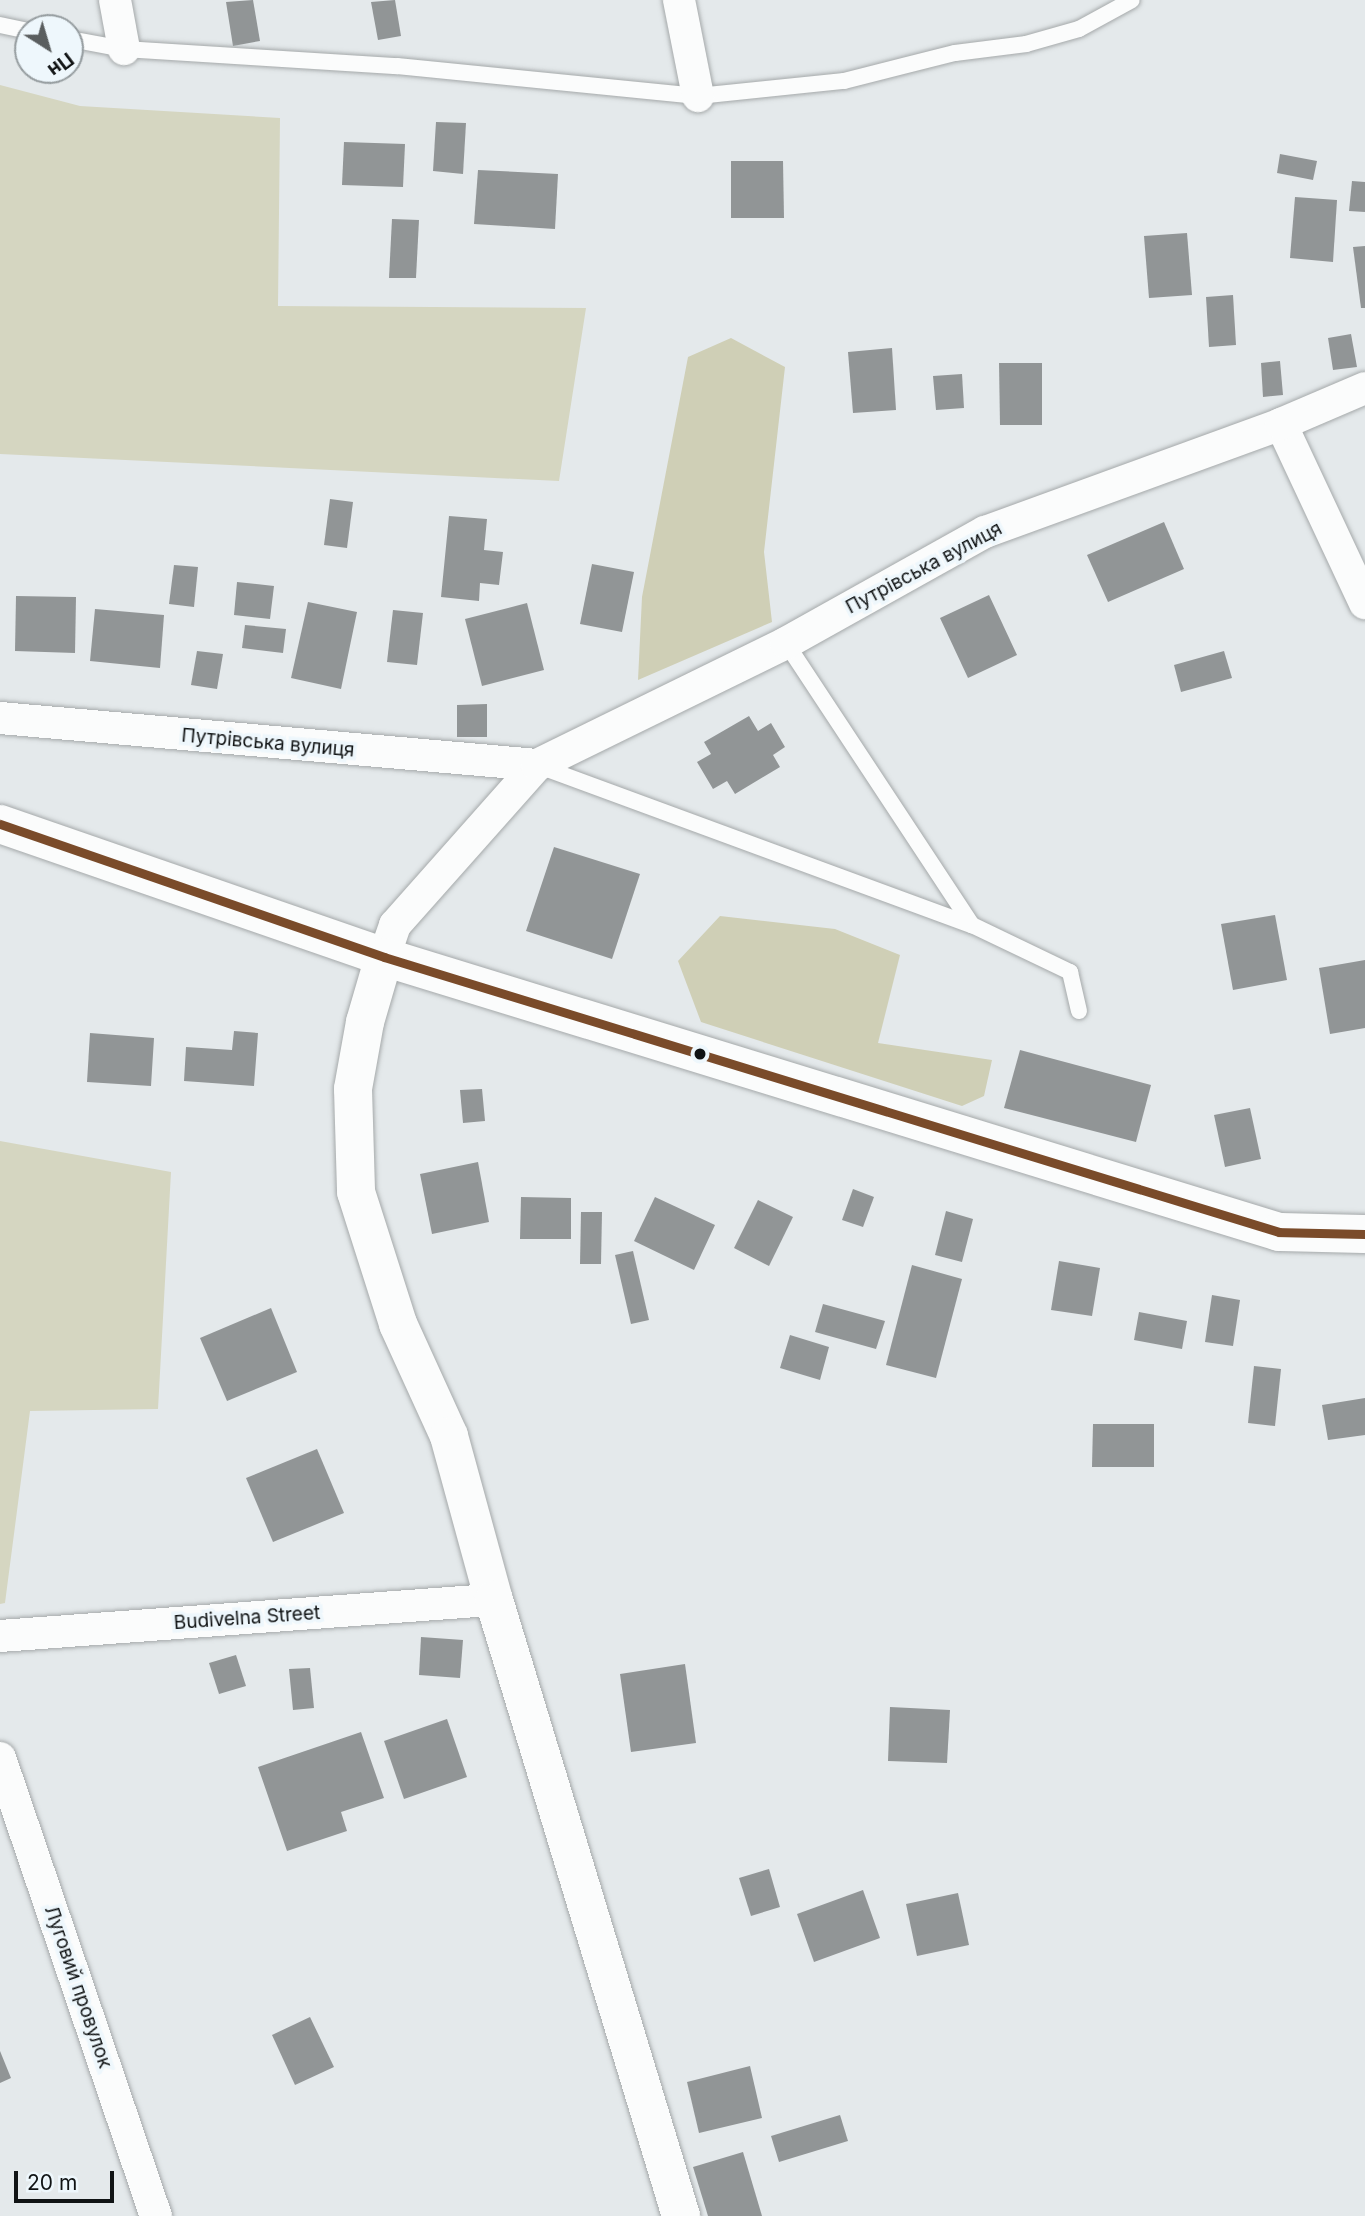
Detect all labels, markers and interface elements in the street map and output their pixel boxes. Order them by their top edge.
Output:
north arrow [14,14,84,84]
text: Пн [43,48,78,82]
street label: Путрівська вулиця [842,517,1006,619]
street label: Путрівська вулиця [181,724,355,762]
unlabelled marker [693,1047,707,1061]
street label: Budivelna Street [173,1602,321,1634]
street label: Луговий провулок [40,1903,116,2071]
scale bar [18,2156,117,2200]
text: 20 m [27,2170,77,2195]

